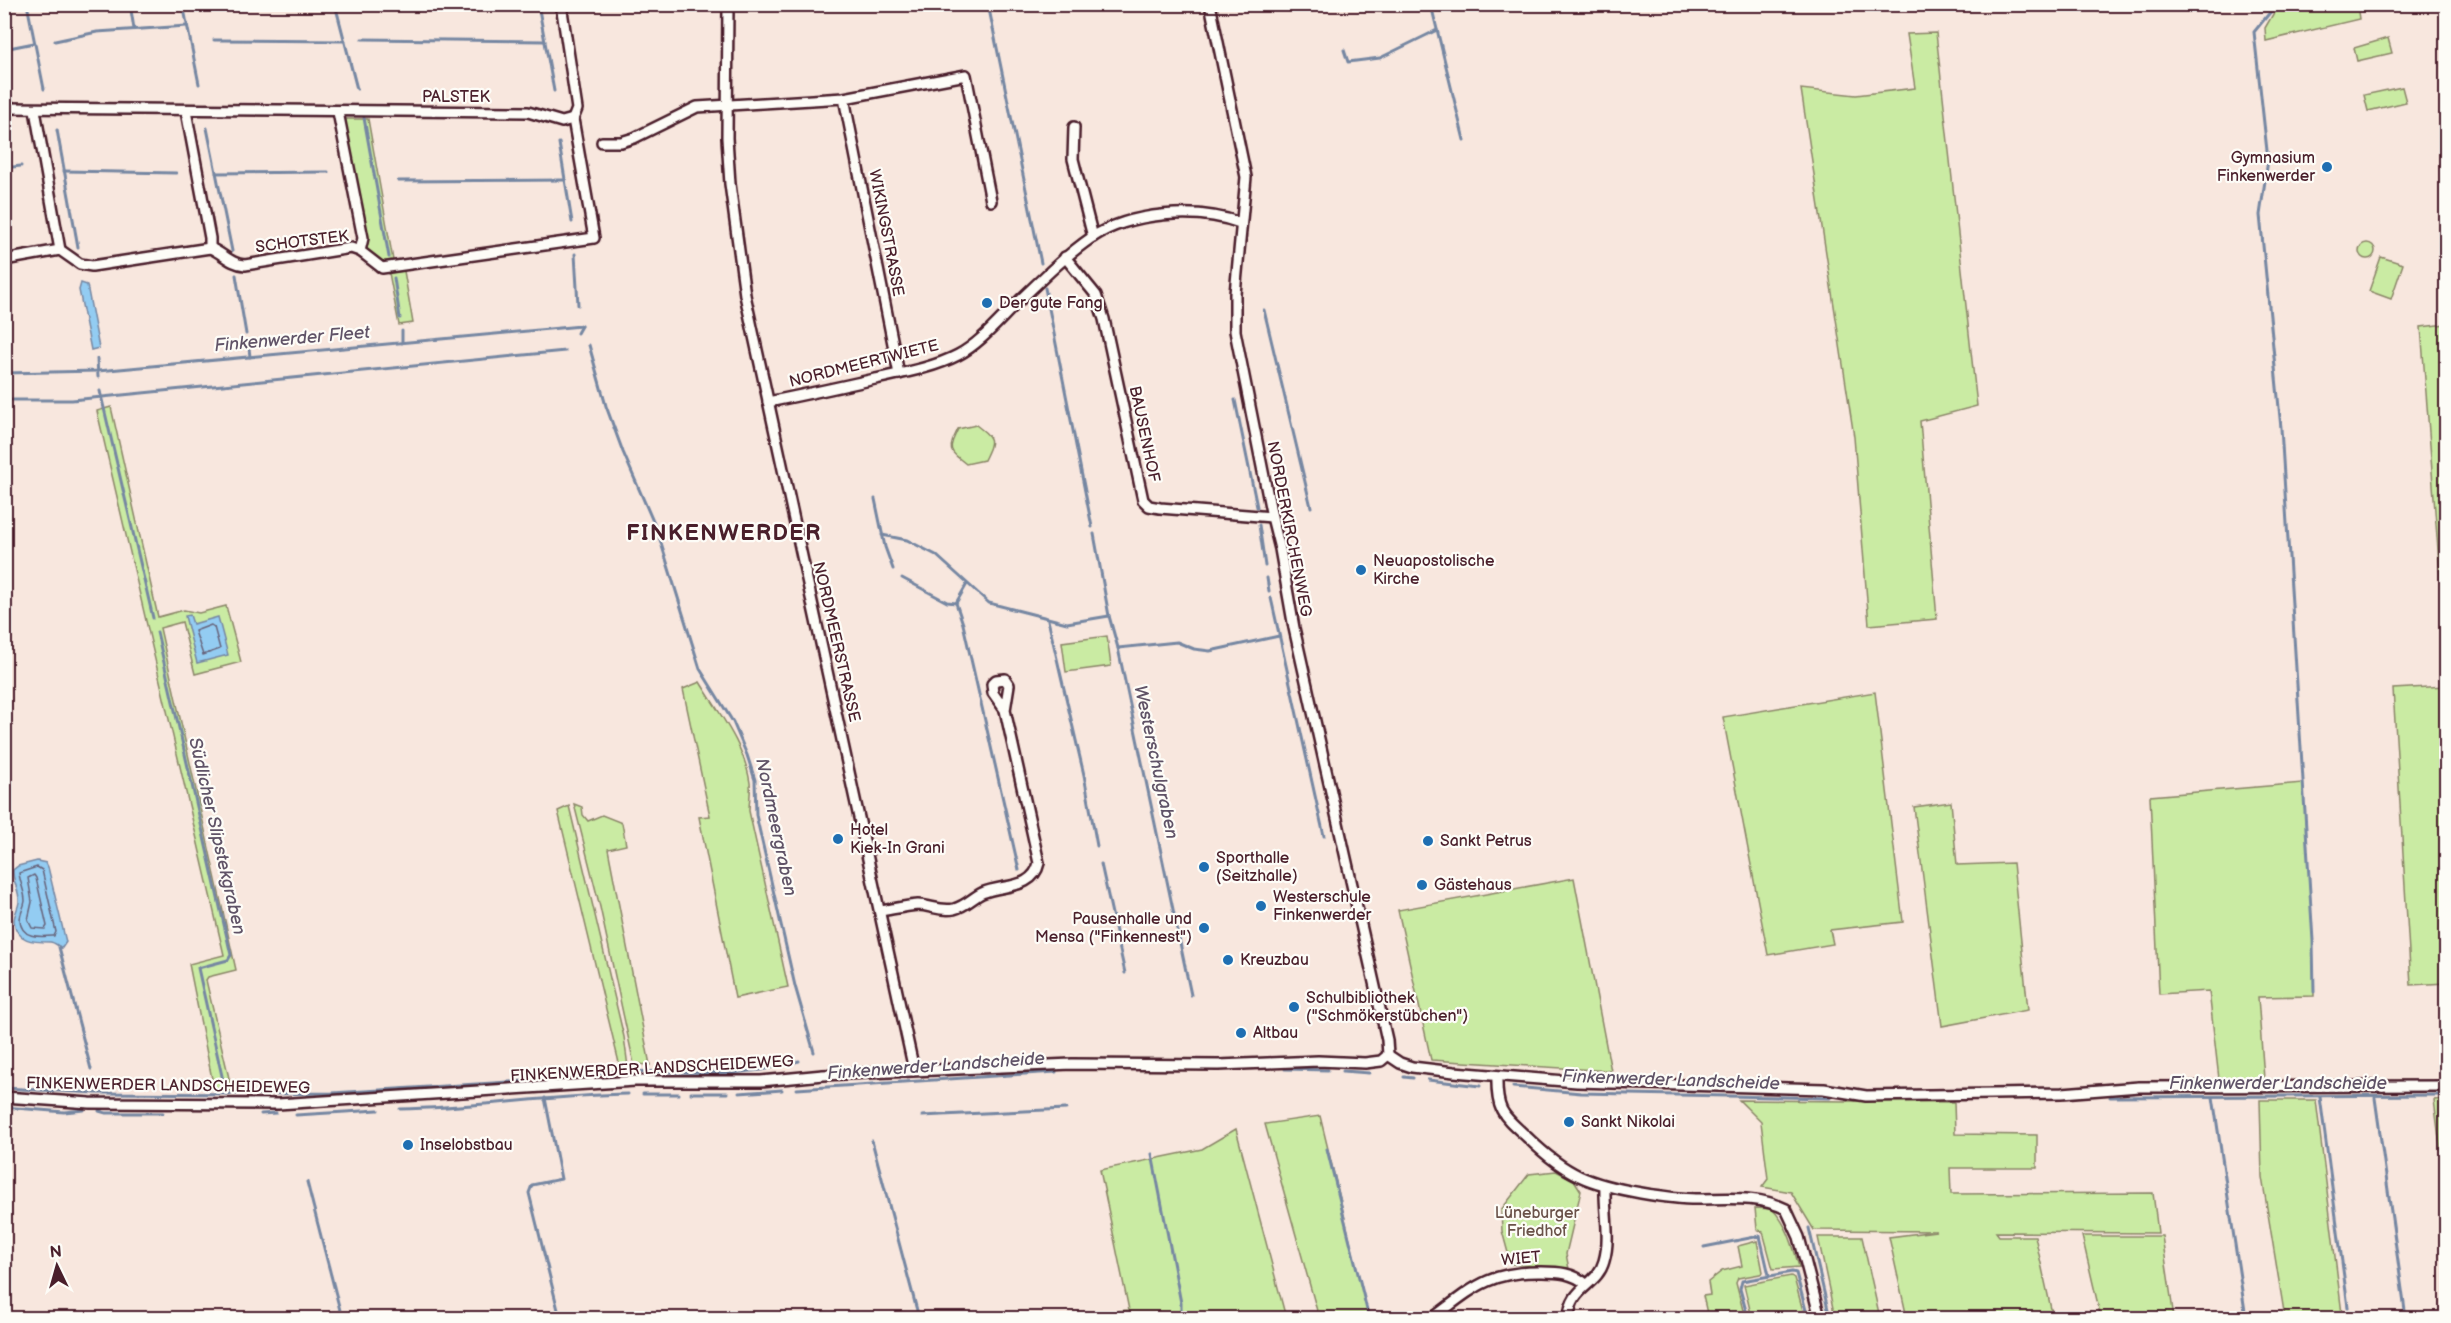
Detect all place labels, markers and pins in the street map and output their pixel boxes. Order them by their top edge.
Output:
place label: Gymnasium Finkenwerder [2217,149,2315,186]
marker: Gymnasium Finkenwerder [2320,160,2334,174]
place label: Der gute Fang [999,294,1103,313]
marker: Der gute Fang [980,296,994,310]
place label: Neuapostolische Kirche [1373,552,1495,589]
marker: Neuapostolische Kirche [1354,563,1368,577]
place label: Hotel Kiek-In Grani [850,821,945,858]
marker: Hotel Kiek-In Grani [831,832,845,846]
place label: Sankt Petrus [1440,832,1532,851]
marker: Sankt Petrus [1421,834,1435,848]
place label: Sporthalle (Seitzhalle) [1216,849,1298,886]
marker: Sporthalle (Seitzhalle) [1197,860,1211,874]
place label: Gästehaus [1434,876,1512,895]
marker: Gästehaus [1415,878,1429,892]
place label: Westerschule Finkenwerder [1273,888,1371,925]
marker: Westerschule Finkenwerder [1254,899,1268,913]
place label: Pausenhalle und Mensa ("Finkennest") [1035,910,1192,947]
marker: Pausenhalle und Mensa ("Finkennest") [1197,921,1211,935]
place label: Kreuzbau [1240,951,1309,970]
marker: Kreuzbau [1221,953,1235,967]
place label: Schulbibliothek ("Schmökerstübchen") [1306,989,1468,1026]
marker: Schulbibliothek ("Schmökerstübchen") [1287,1000,1301,1014]
place label: Altbau [1253,1024,1298,1043]
marker: Altbau [1234,1026,1248,1040]
place label: Sankt Nikolai [1581,1113,1675,1132]
marker: Sankt Nikolai [1562,1115,1576,1129]
place label: Inselobstbau [420,1136,513,1155]
marker: Inselobstbau [401,1138,415,1152]

